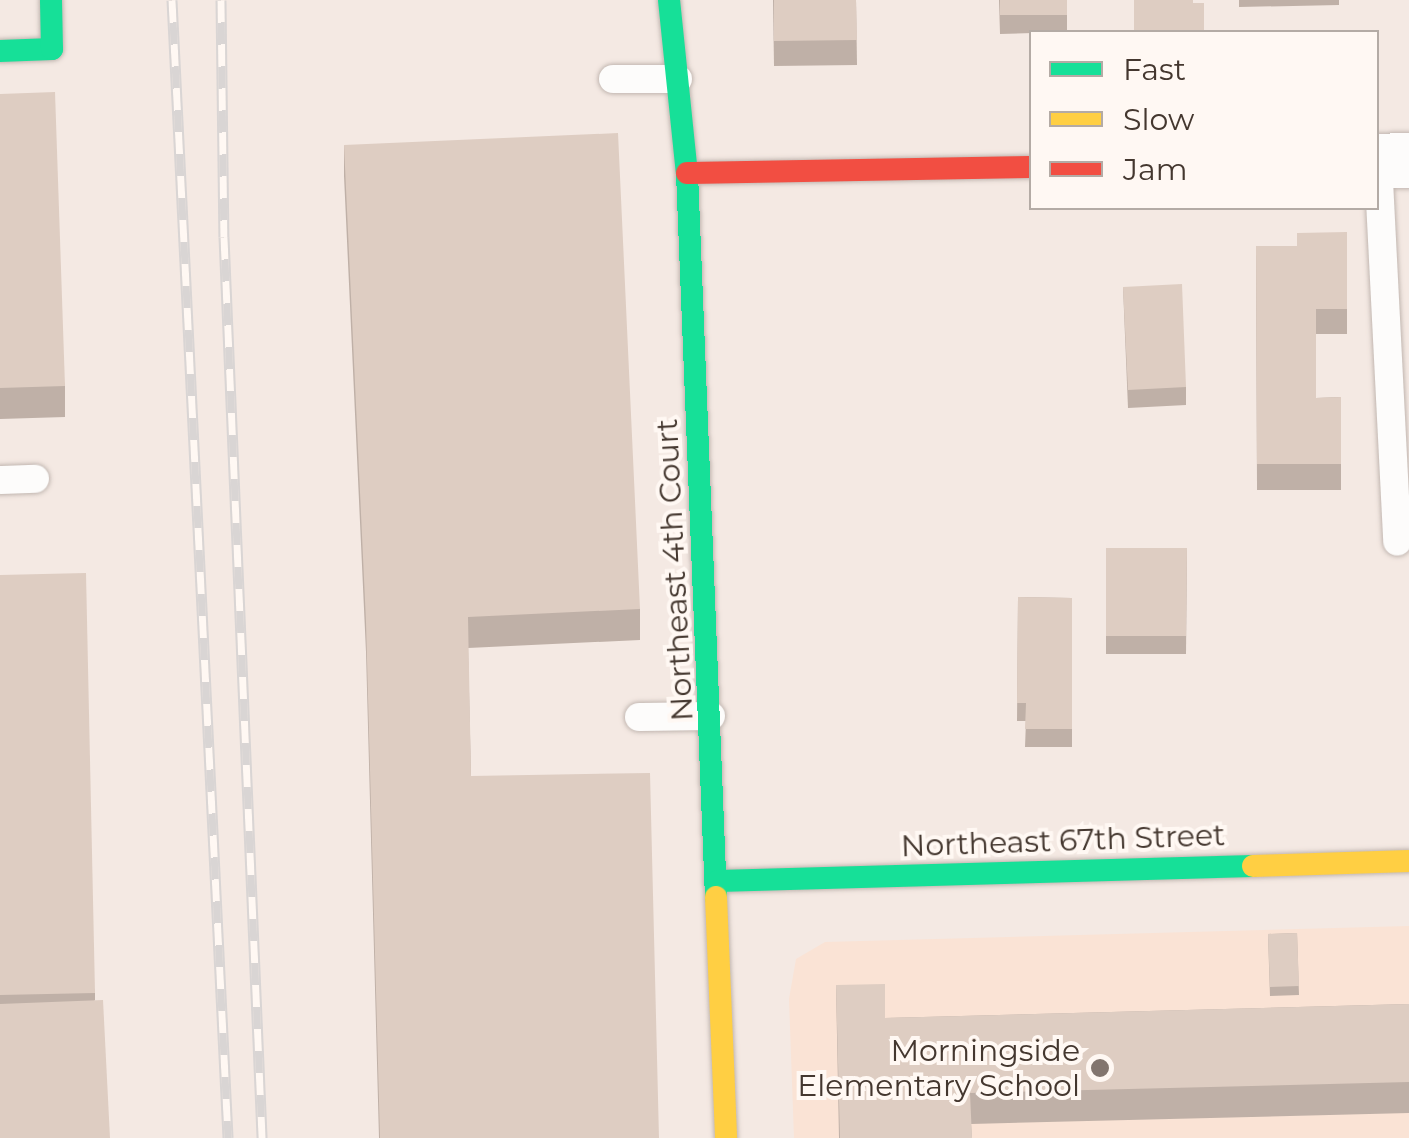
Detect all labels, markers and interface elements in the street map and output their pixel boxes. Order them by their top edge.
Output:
legend [1029,30,1379,210]
text: Fast [1123,51,1186,88]
text: Slow [1123,101,1194,138]
text: Jam [1123,151,1188,188]
street label: Northeast 4th Court [649,418,701,722]
street label: Northeast 67th Street [900,817,1226,865]
place label: Morningside Elementary School [797,1033,1080,1104]
marker: Morningside Elementary School [1089,1057,1111,1079]

